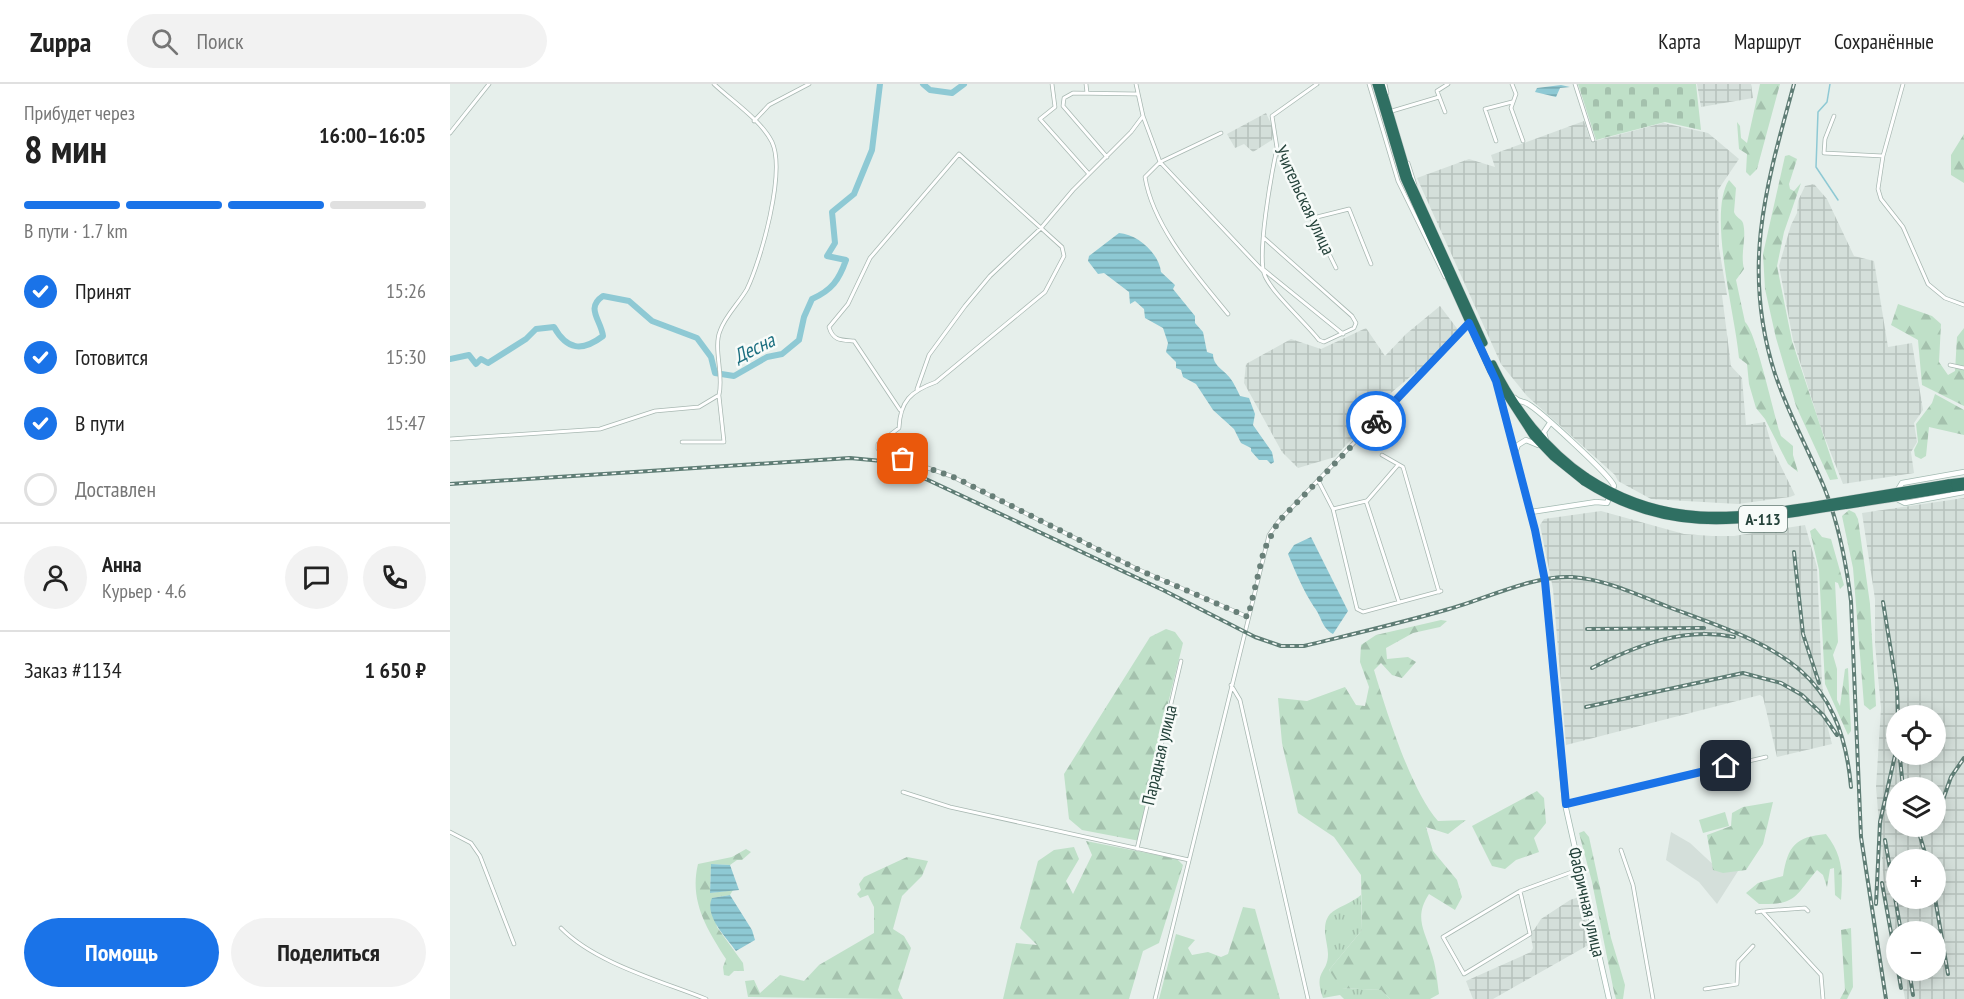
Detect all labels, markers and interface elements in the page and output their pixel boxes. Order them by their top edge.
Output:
search box [127,14,547,68]
text: Zuppa [30,23,91,60]
icon: search [148,25,181,58]
text: Поиск [196,27,243,55]
text: Карта [1658,28,1701,55]
text: Маршрут [1734,28,1801,55]
text: Сохранённые [1834,28,1934,55]
text: Прибудет через [24,100,135,126]
text: 16:00–16:05 [319,121,426,149]
text: 8 мин [24,123,107,174]
street label: Учительская улица [1270,142,1340,258]
text: В пути · 1.7 km [24,218,128,244]
icon: check [24,275,57,308]
text: Принят [75,277,131,305]
text: 15:26 [386,278,426,304]
water label: Десна [728,327,780,369]
icon: check [24,341,57,374]
text: Готовится [75,343,148,371]
text: 15:30 [386,344,426,370]
courier [1346,391,1406,451]
icon: bike [1360,405,1393,438]
icon: check [24,407,57,440]
text: В пути [75,409,125,437]
text: 15:47 [386,410,426,436]
pin [877,433,928,484]
icon: bag [886,442,919,475]
text: Доставлен [75,475,156,503]
road number: А-113 [1739,506,1787,532]
button: person [24,546,87,609]
button: chat [285,546,348,609]
button: phone [363,546,426,609]
text: Анна [102,550,142,578]
text: Курьер · 4.6 [102,578,187,604]
text: Заказ #1134 [24,656,122,684]
text: 1 650 ₽ [364,656,426,684]
street label: Парадная улица [1136,703,1182,807]
map controls [1886,705,1946,981]
button: locate [1886,705,1946,765]
pin [1700,740,1751,791]
icon: home [1709,749,1742,782]
button: layers [1886,777,1946,837]
street label: Фабричная улица [1563,845,1611,959]
button: + [1886,849,1946,909]
button: Помощь [24,918,219,987]
button: Поделиться [231,918,426,987]
button: − [1886,921,1946,981]

